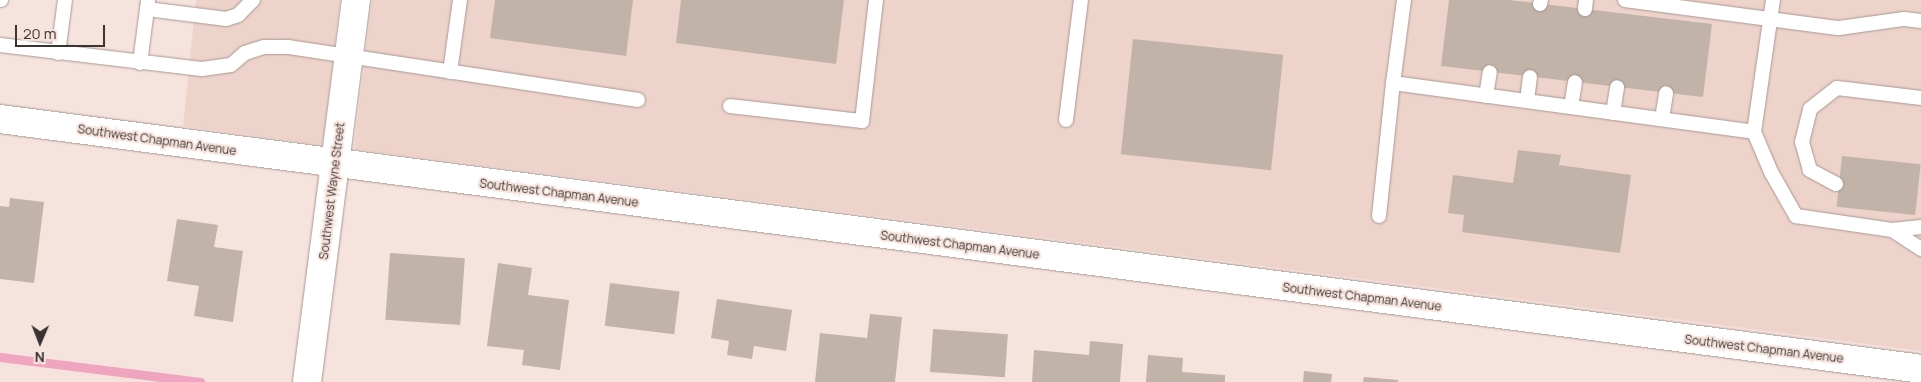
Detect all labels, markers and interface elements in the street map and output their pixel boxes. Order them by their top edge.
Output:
scale bar [18,15,108,47]
text: 20 m [23,23,56,44]
street label: Southwest Chapman Avenue [77,122,237,158]
street label: Southwest Wayne Street [316,122,348,260]
street label: Southwest Chapman Avenue [479,176,639,210]
street label: Southwest Chapman Avenue [880,228,1040,262]
street label: Southwest Chapman Avenue [1282,280,1442,314]
north arrow [15,317,65,367]
street label: Southwest Chapman Avenue [1684,332,1844,366]
text: N [35,348,45,367]

